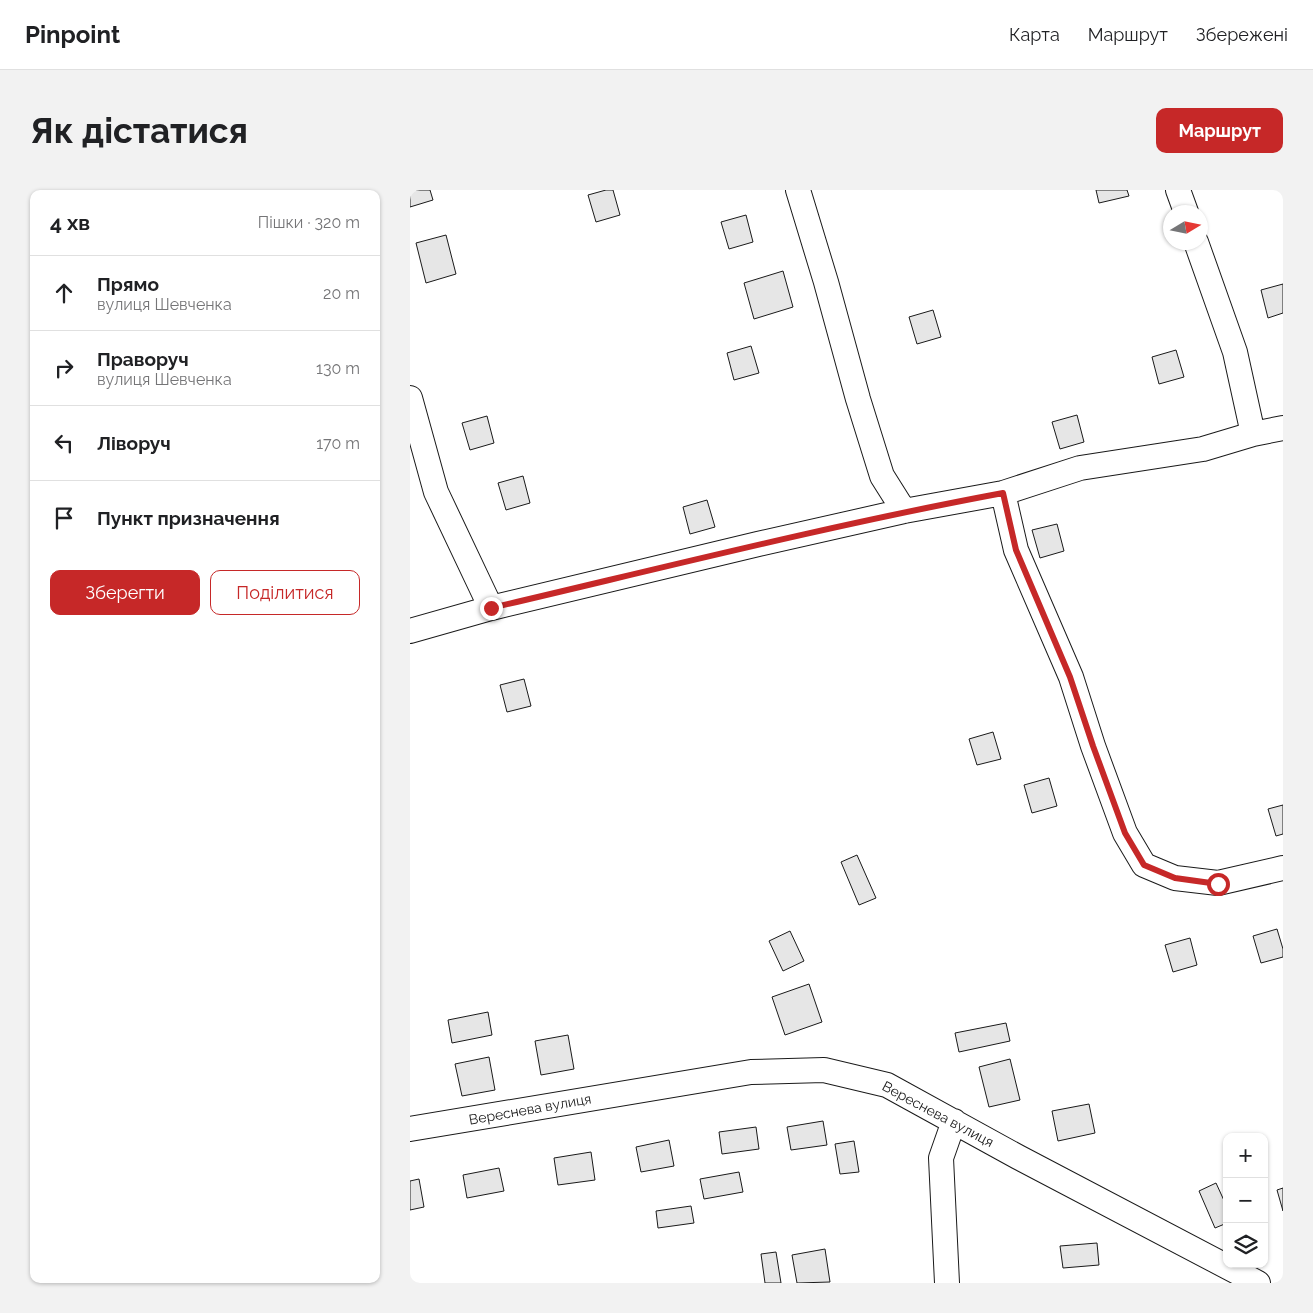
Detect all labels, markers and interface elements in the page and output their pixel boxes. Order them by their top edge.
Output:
text: Pinpoint [25,20,120,49]
text: Карта [1009,24,1060,45]
text: Маршрут [1088,24,1168,45]
text: Збережені [1196,24,1288,45]
button: Маршрут [1156,108,1283,153]
text: Як дістатися [30,110,248,151]
north arrow [1163,205,1208,250]
text: 4 хв [50,210,90,235]
text: Пішки · 320 m [258,213,360,232]
text: Прямо [97,273,159,295]
icon: ahead [50,279,78,307]
text: 20 m [323,284,360,303]
text: вулиця Шевченка [97,295,232,314]
text: Праворуч [97,348,189,370]
icon: right [50,354,78,382]
text: 130 m [316,359,360,378]
text: вулиця Шевченка [97,370,232,389]
icon: left [50,429,78,457]
text: Ліворуч [97,432,171,454]
text: 170 m [316,434,360,453]
icon: arrive [50,504,78,532]
text: Пункт призначення [97,507,280,529]
button: Зберегти [50,570,200,615]
button: Поділитися [210,570,360,615]
route end [480,597,503,620]
route start [1207,873,1230,896]
street label: Вереснева вулиця [880,1078,996,1150]
street label: Вереснева вулиця [468,1090,592,1128]
map controls [1223,1133,1268,1268]
button: + [1223,1133,1268,1178]
button: − [1223,1178,1268,1223]
button: layers [1223,1223,1268,1268]

